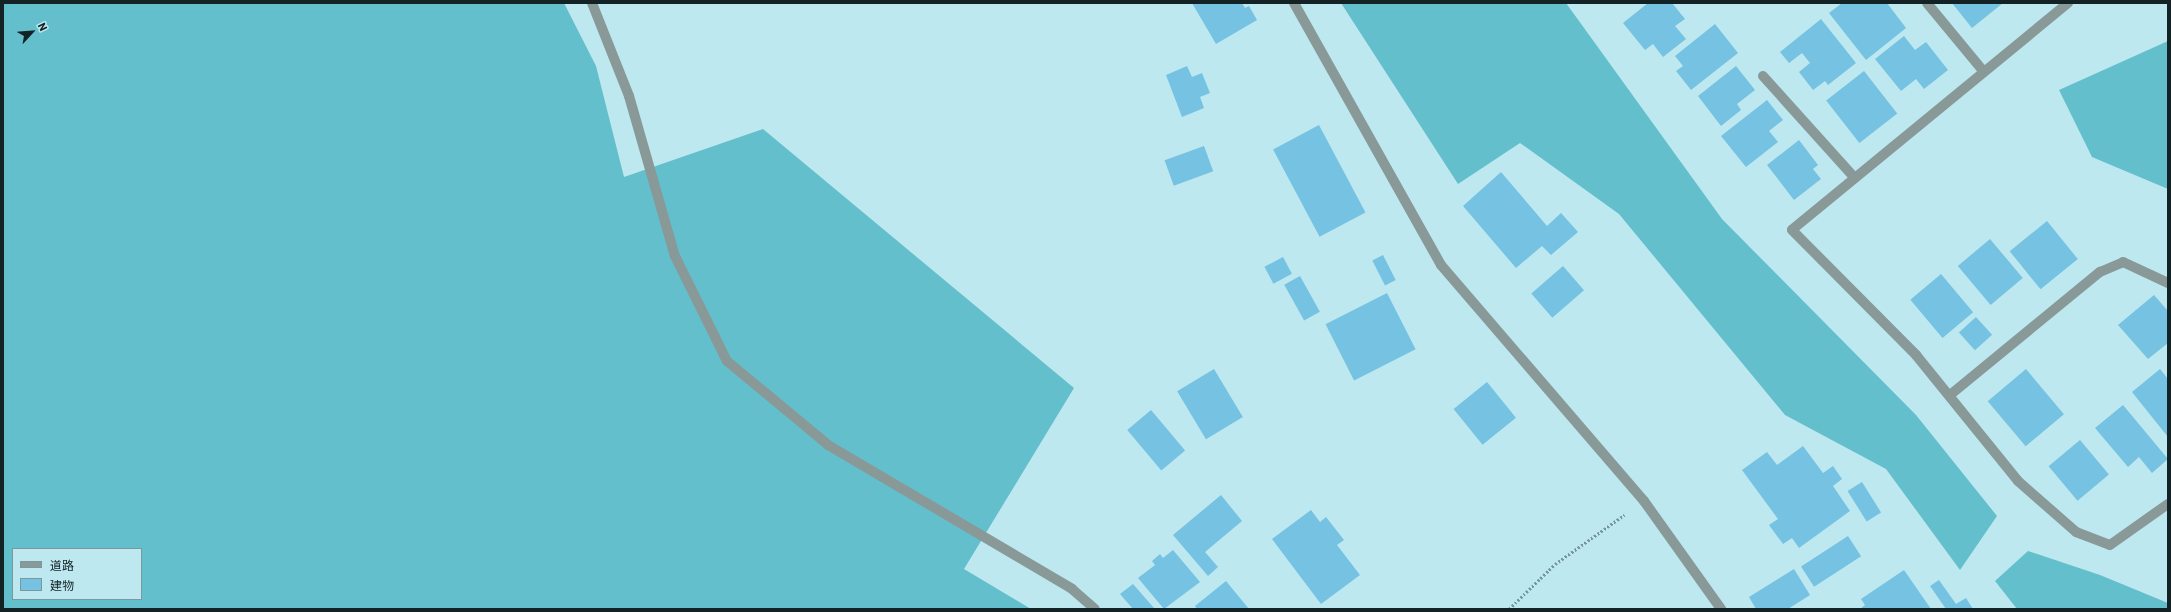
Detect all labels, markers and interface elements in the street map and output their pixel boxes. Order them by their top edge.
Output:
north arrow [12,12,52,52]
text: N [36,20,51,33]
legend [12,548,142,600]
text: 道路 [50,558,74,572]
text: 建物 [50,578,74,592]

